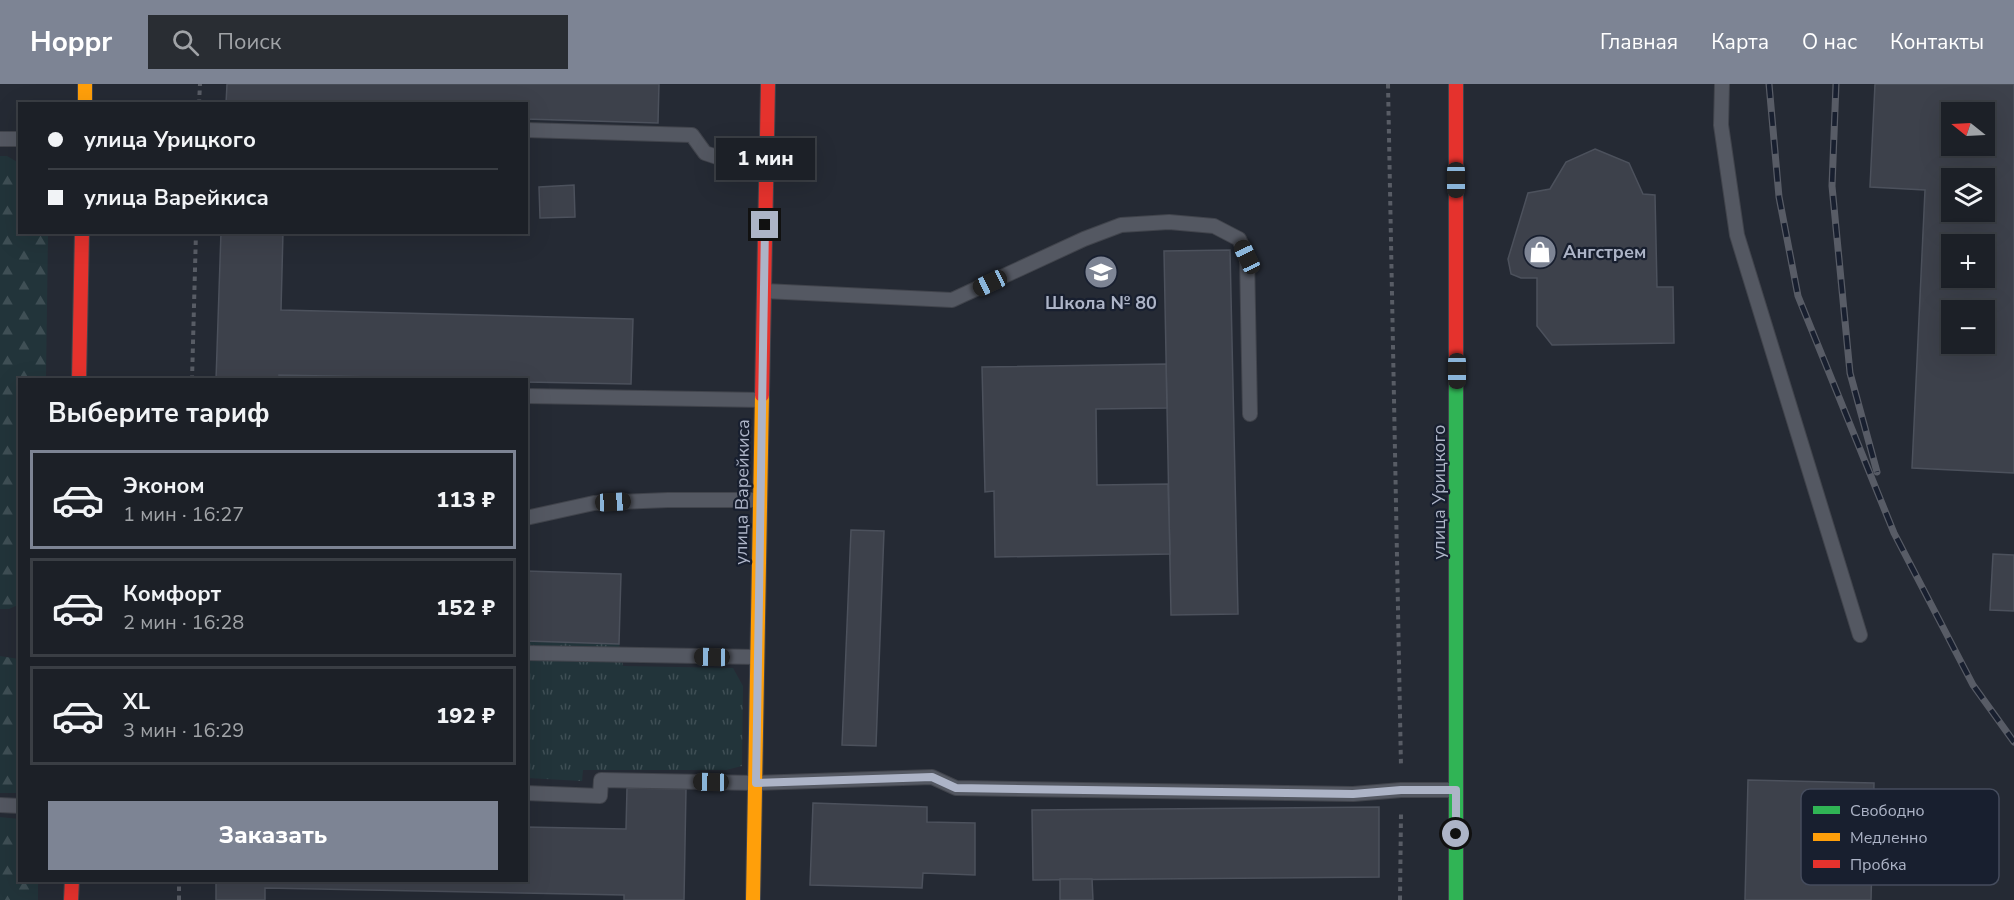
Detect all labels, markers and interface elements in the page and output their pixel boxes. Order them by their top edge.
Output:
search box [148,15,568,69]
text: Hoppr [30,23,112,61]
icon: search [169,26,202,59]
text: Поиск [217,27,281,57]
text: Главная [1600,28,1678,56]
text: Карта [1711,28,1769,56]
text: О нас [1802,28,1857,56]
text: Контакты [1890,28,1984,56]
north arrow [1941,102,1995,156]
map controls [1941,102,1995,354]
text: улица Урицкого [84,125,256,155]
callout: 1 мин [716,138,814,180]
text: 1 мин [737,145,794,172]
car [1447,162,1465,198]
button: layers [1941,168,1995,222]
text: улица Варейкиса [84,183,269,213]
route end [751,211,778,238]
shop icon: Ангстрем [1522,234,1558,270]
button: + [1941,234,1995,288]
car [1231,237,1263,277]
place label: Ангстрем [1563,240,1646,264]
school or university icon: Школа № 80 [1083,254,1119,290]
car [970,267,1010,299]
place label: Школа № 80 [1045,291,1157,315]
button: − [1941,300,1995,354]
car [1448,353,1466,389]
text: Выберите тариф [48,395,270,432]
street label: улица Варейкиса [729,419,755,565]
street label: улица Урицкого [1427,424,1451,560]
text: Эконом [123,471,205,501]
icon: car [51,473,105,527]
text: 113 ₽ [436,485,495,515]
car [595,492,631,512]
text: 1 мин · 16:27 [123,501,244,528]
text: Комфорт [123,579,221,609]
icon: car [51,581,105,635]
text: 152 ₽ [436,593,495,623]
text: 2 мин · 16:28 [123,609,244,636]
car [694,648,730,666]
text: XL [123,687,150,717]
icon: car [51,689,105,743]
text: 192 ₽ [436,701,495,731]
text: 3 мин · 16:29 [123,717,244,744]
car [693,773,729,791]
legend [1801,789,1999,885]
text: Свободно [1850,800,1925,822]
button: Заказать [48,801,498,870]
route start [1442,820,1469,847]
text: Медленно [1850,827,1928,849]
text: Пробка [1850,854,1907,876]

